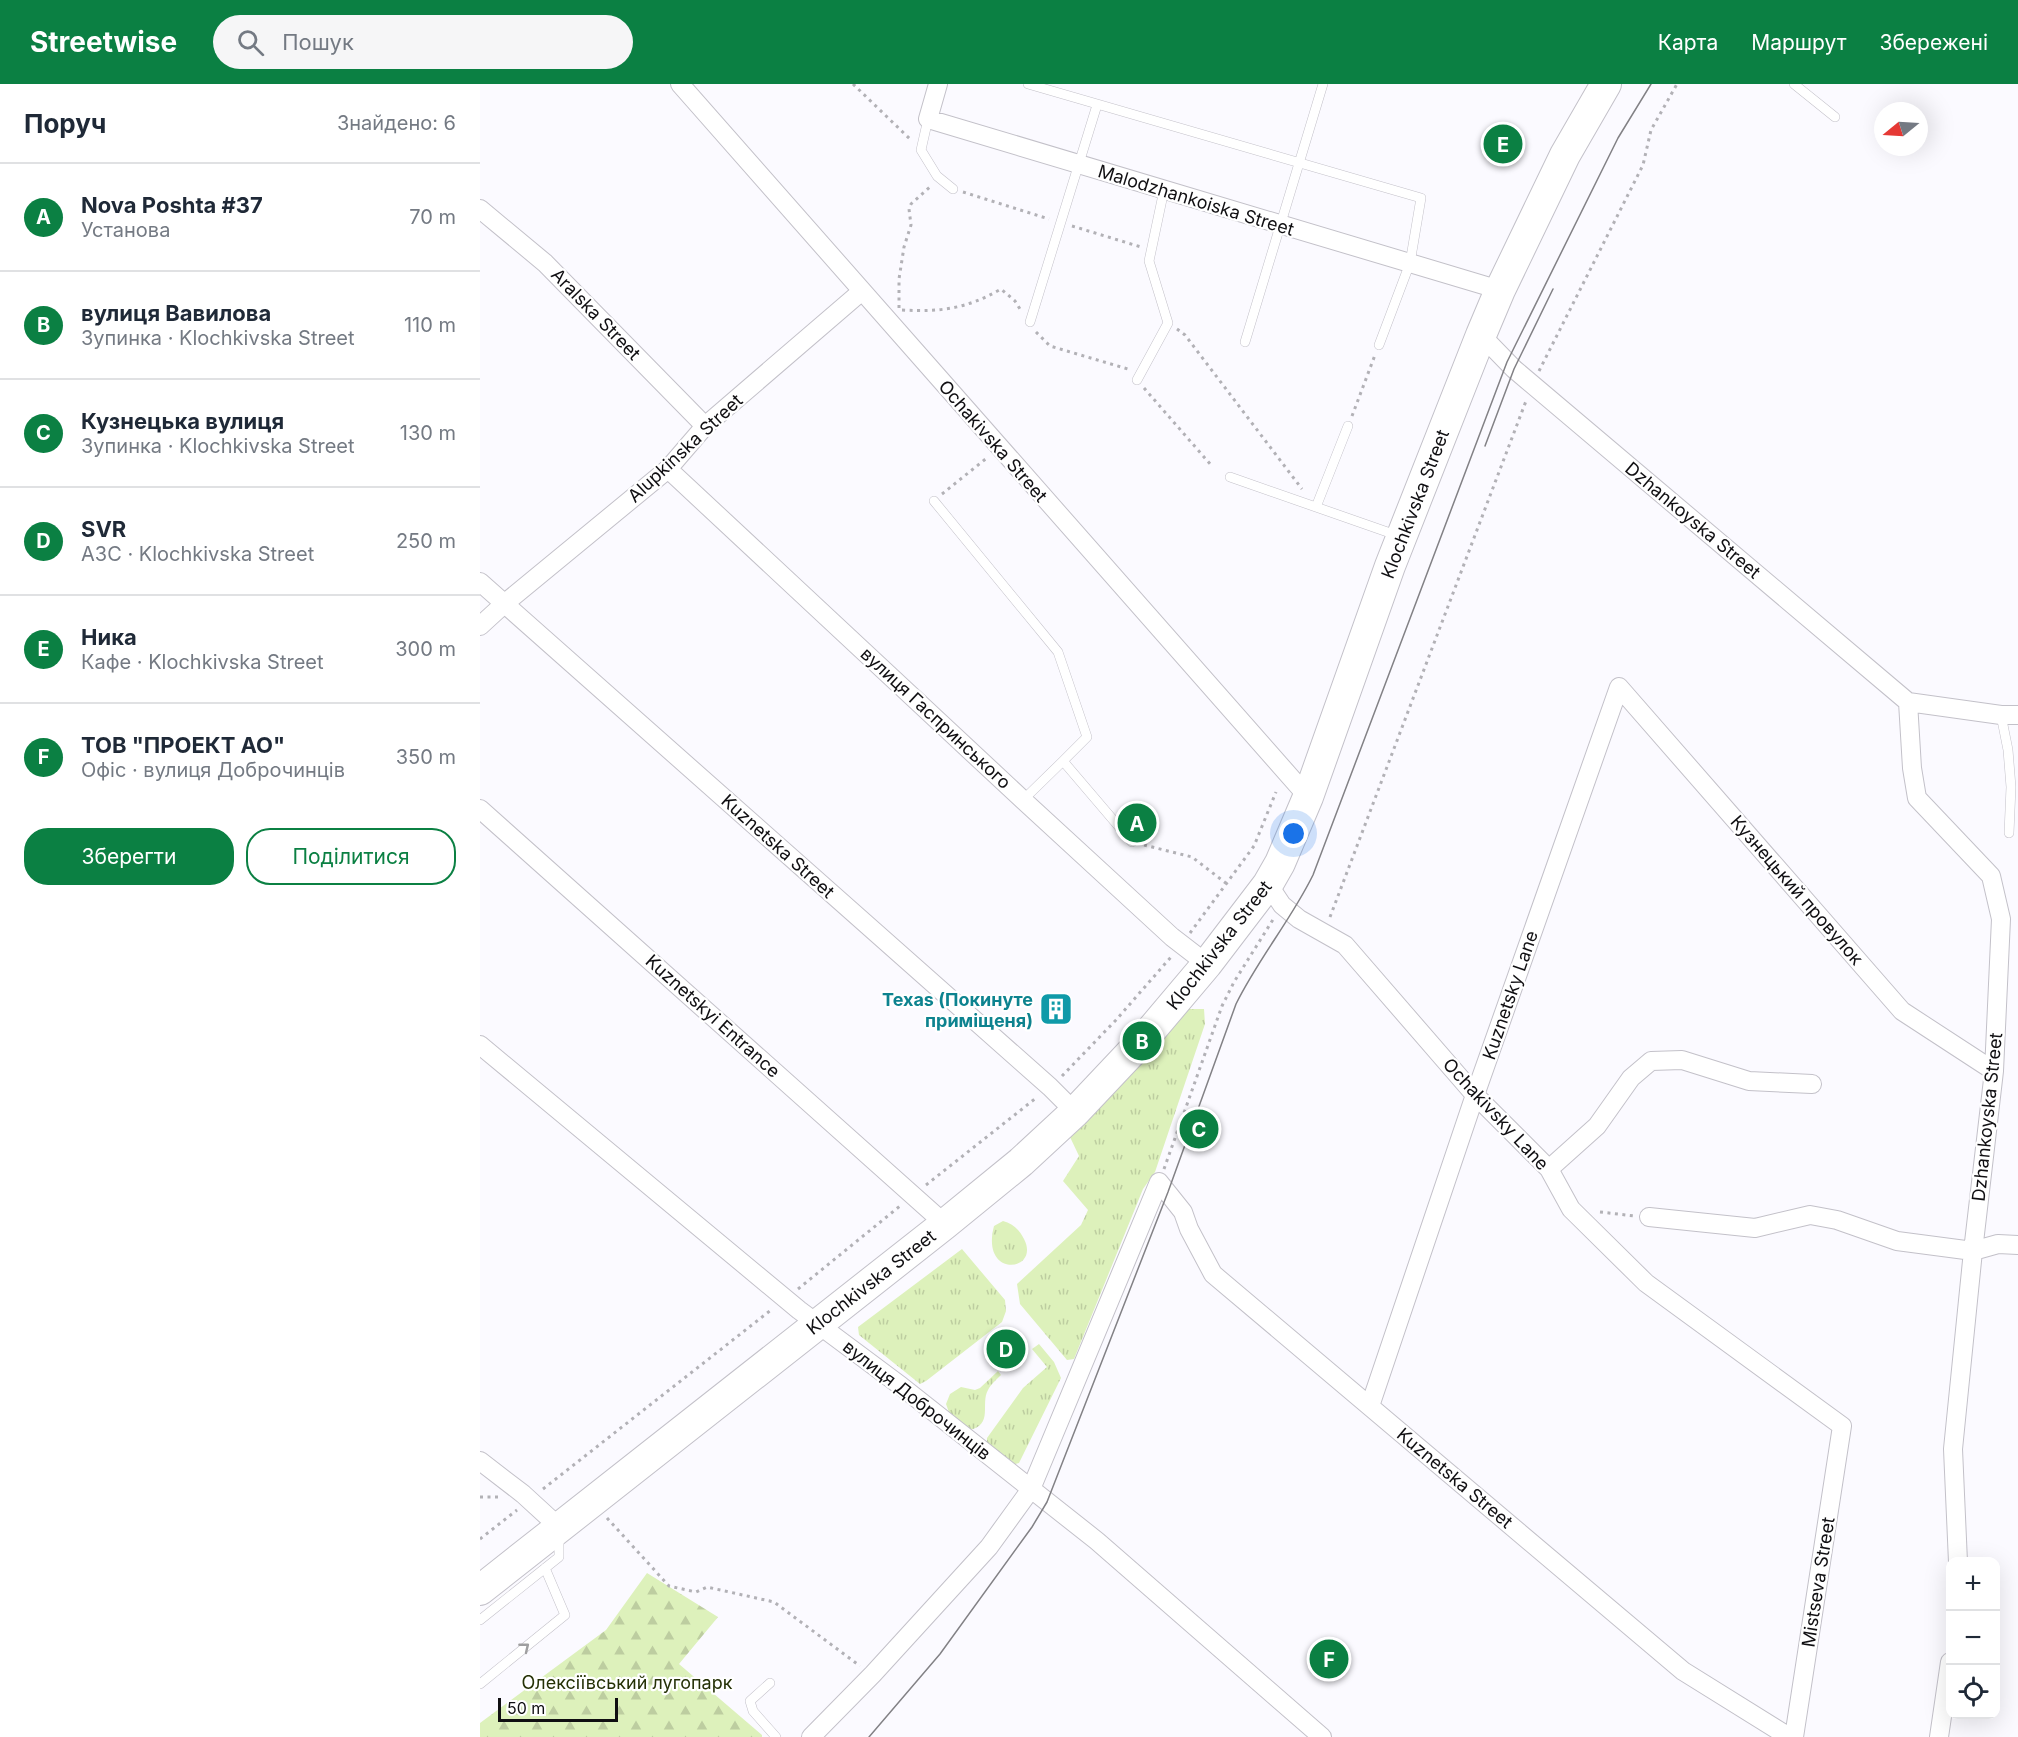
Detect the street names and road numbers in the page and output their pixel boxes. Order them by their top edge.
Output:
street label: Malodzhankoiska Street [1095,160,1297,240]
street label: Aralska Street [547,264,645,364]
street label: Ochakivska Street [934,376,1052,506]
street label: Alupkinska Street [623,390,747,506]
street label: Klochkivska Street [1377,426,1453,581]
street label: Dzhankoyska Street [1621,457,1765,583]
street label: вулиця Гаспринського [857,643,1015,793]
street label: Kuznetska Street [717,790,839,902]
street label: Кузнецький провулок [1726,811,1868,969]
street label: Klochkivska Street [1162,876,1276,1014]
street label: Kuznetsky Lane [1478,928,1542,1062]
street label: Kuznetskyi Entrance [642,950,784,1082]
street label: Dzhankoyska Street [1968,1031,2006,1202]
street label: Ochakivsky Lane [1439,1054,1553,1174]
street label: Klochkivska Street [802,1225,940,1339]
street label: вулиця Доброчинців [839,1336,995,1464]
street label: Kuznetska Street [1393,1424,1517,1532]
street label: Mistseva Street [1797,1515,1839,1649]

